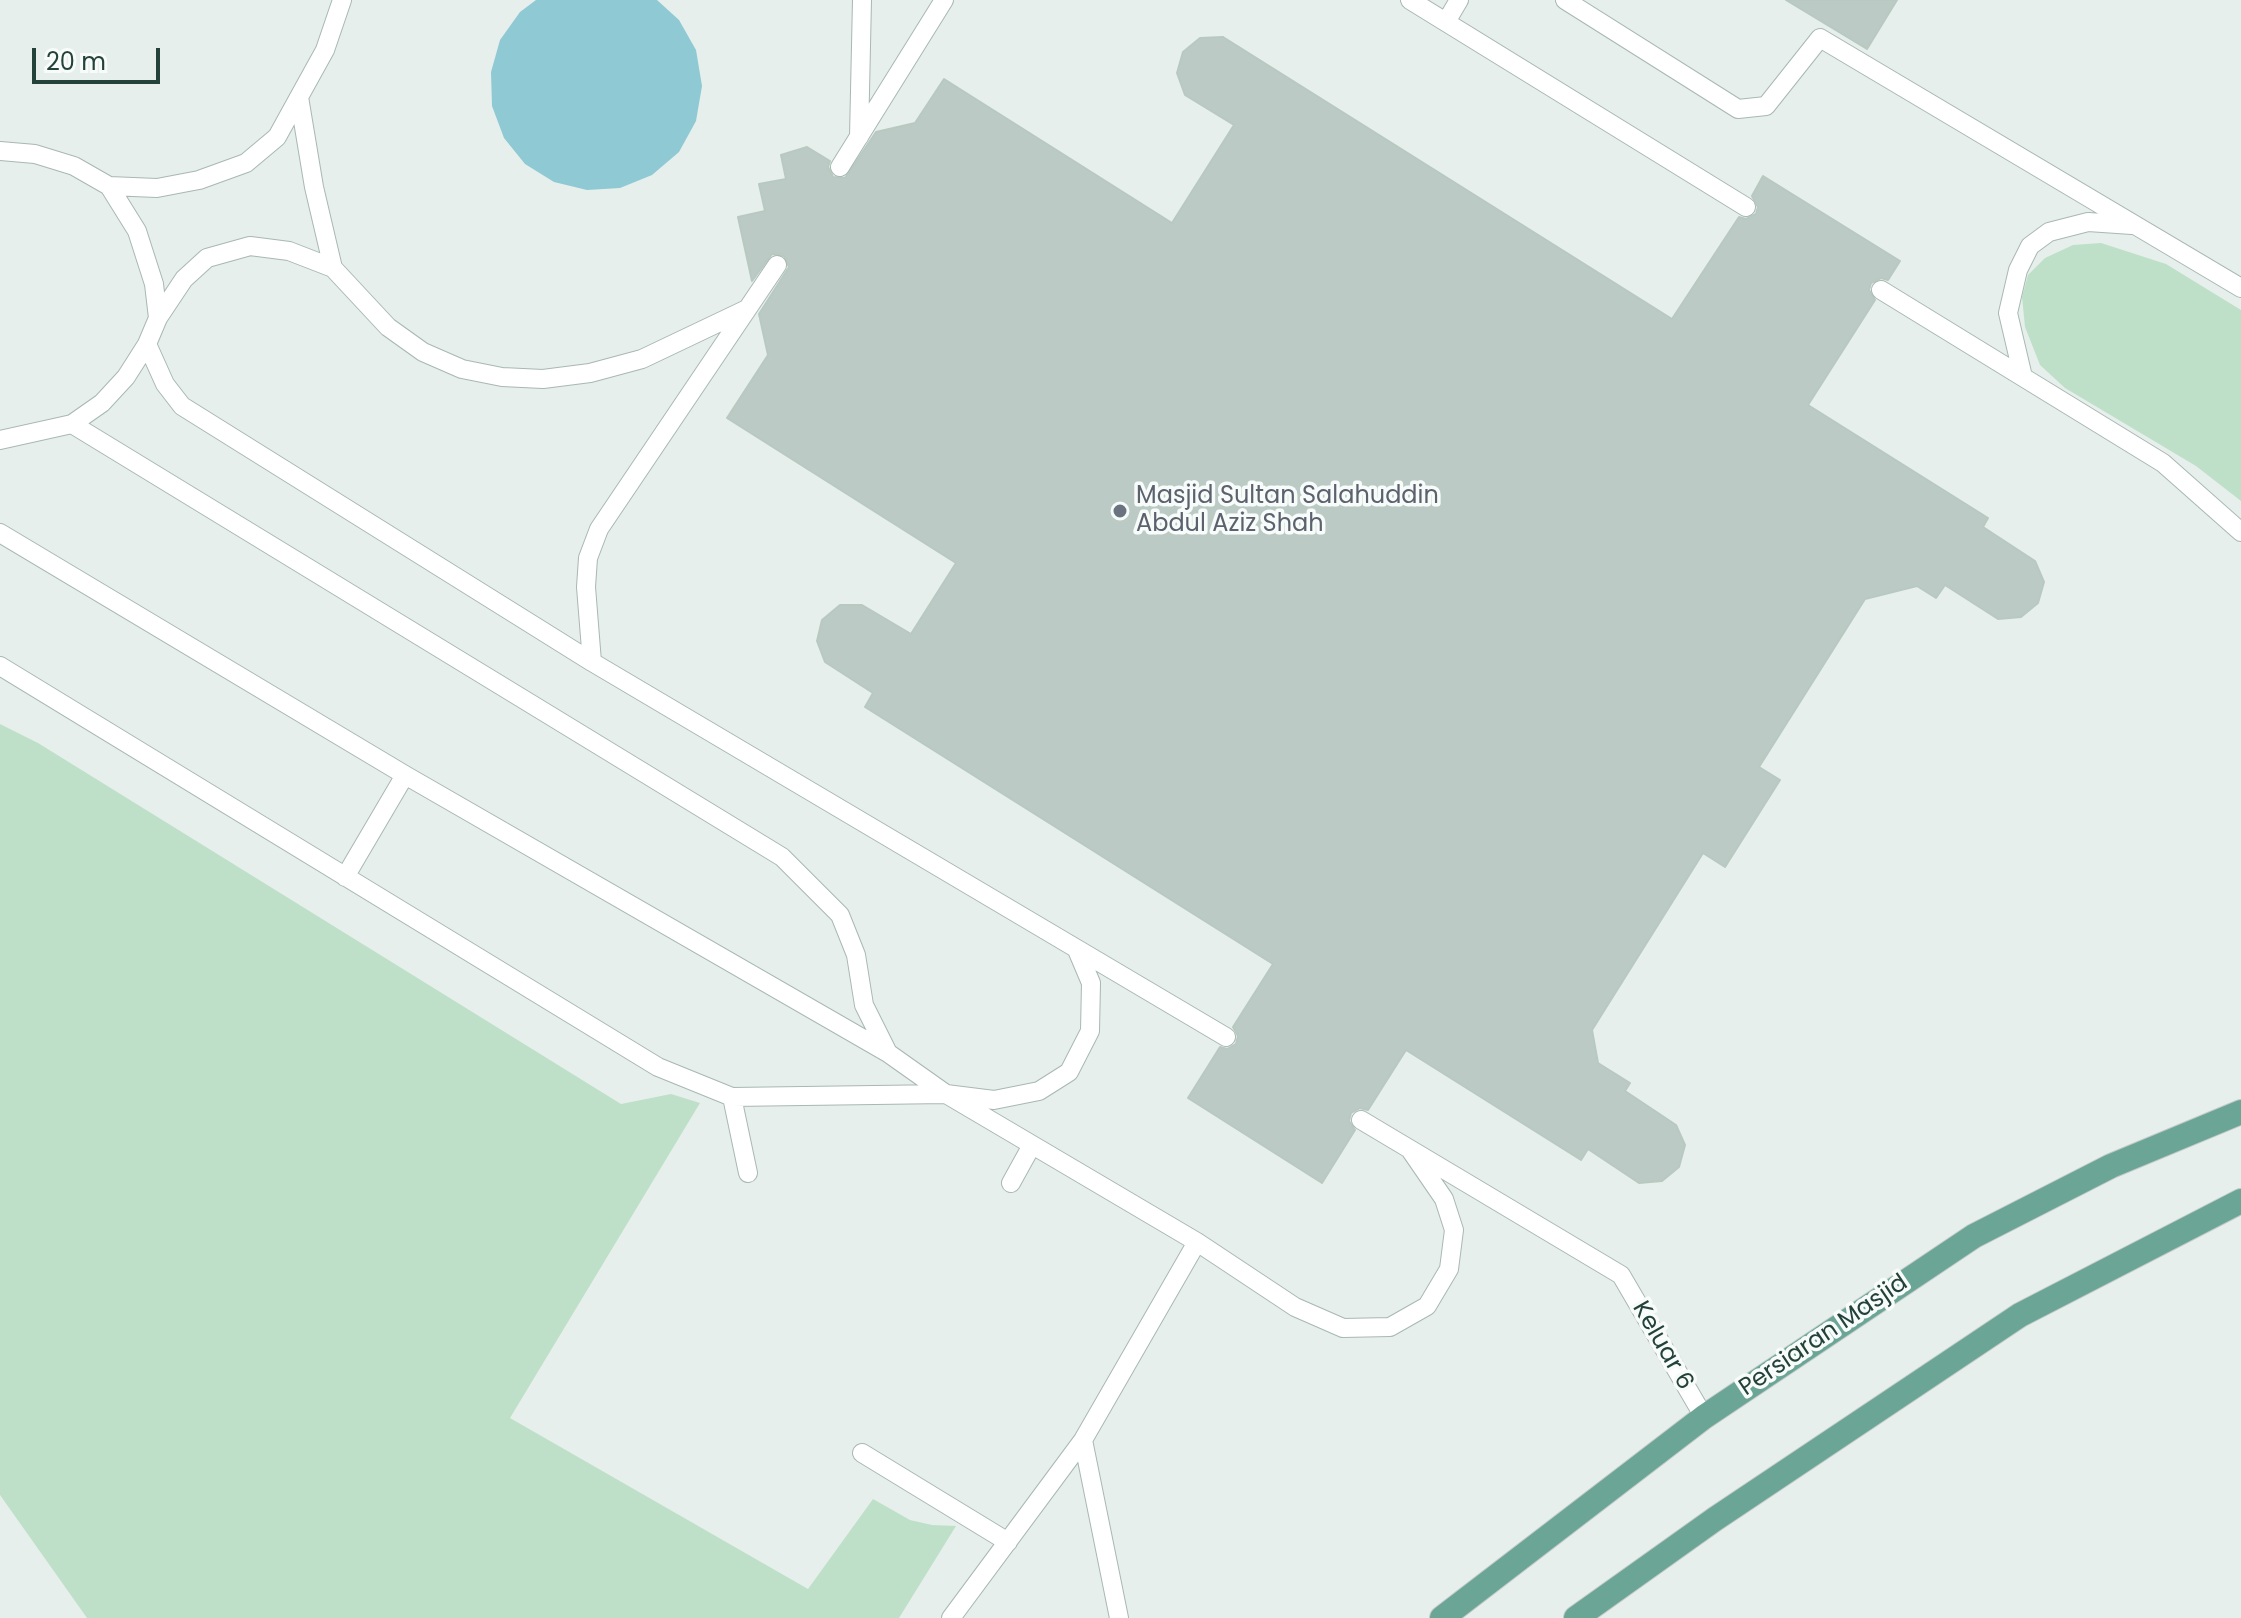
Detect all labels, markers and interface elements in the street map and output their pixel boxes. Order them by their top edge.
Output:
scale bar [36,32,164,82]
text: 20 m [46,45,106,78]
place label: Masjid Sultan Salahuddin Abdul Aziz Shah [1136,483,1439,539]
marker: Masjid Sultan Salahuddin Abdul Aziz Shah [1111,502,1129,520]
street label: Persiaran Masjid [1734,1269,1914,1403]
street label: Keluar 6 [1625,1297,1699,1395]

